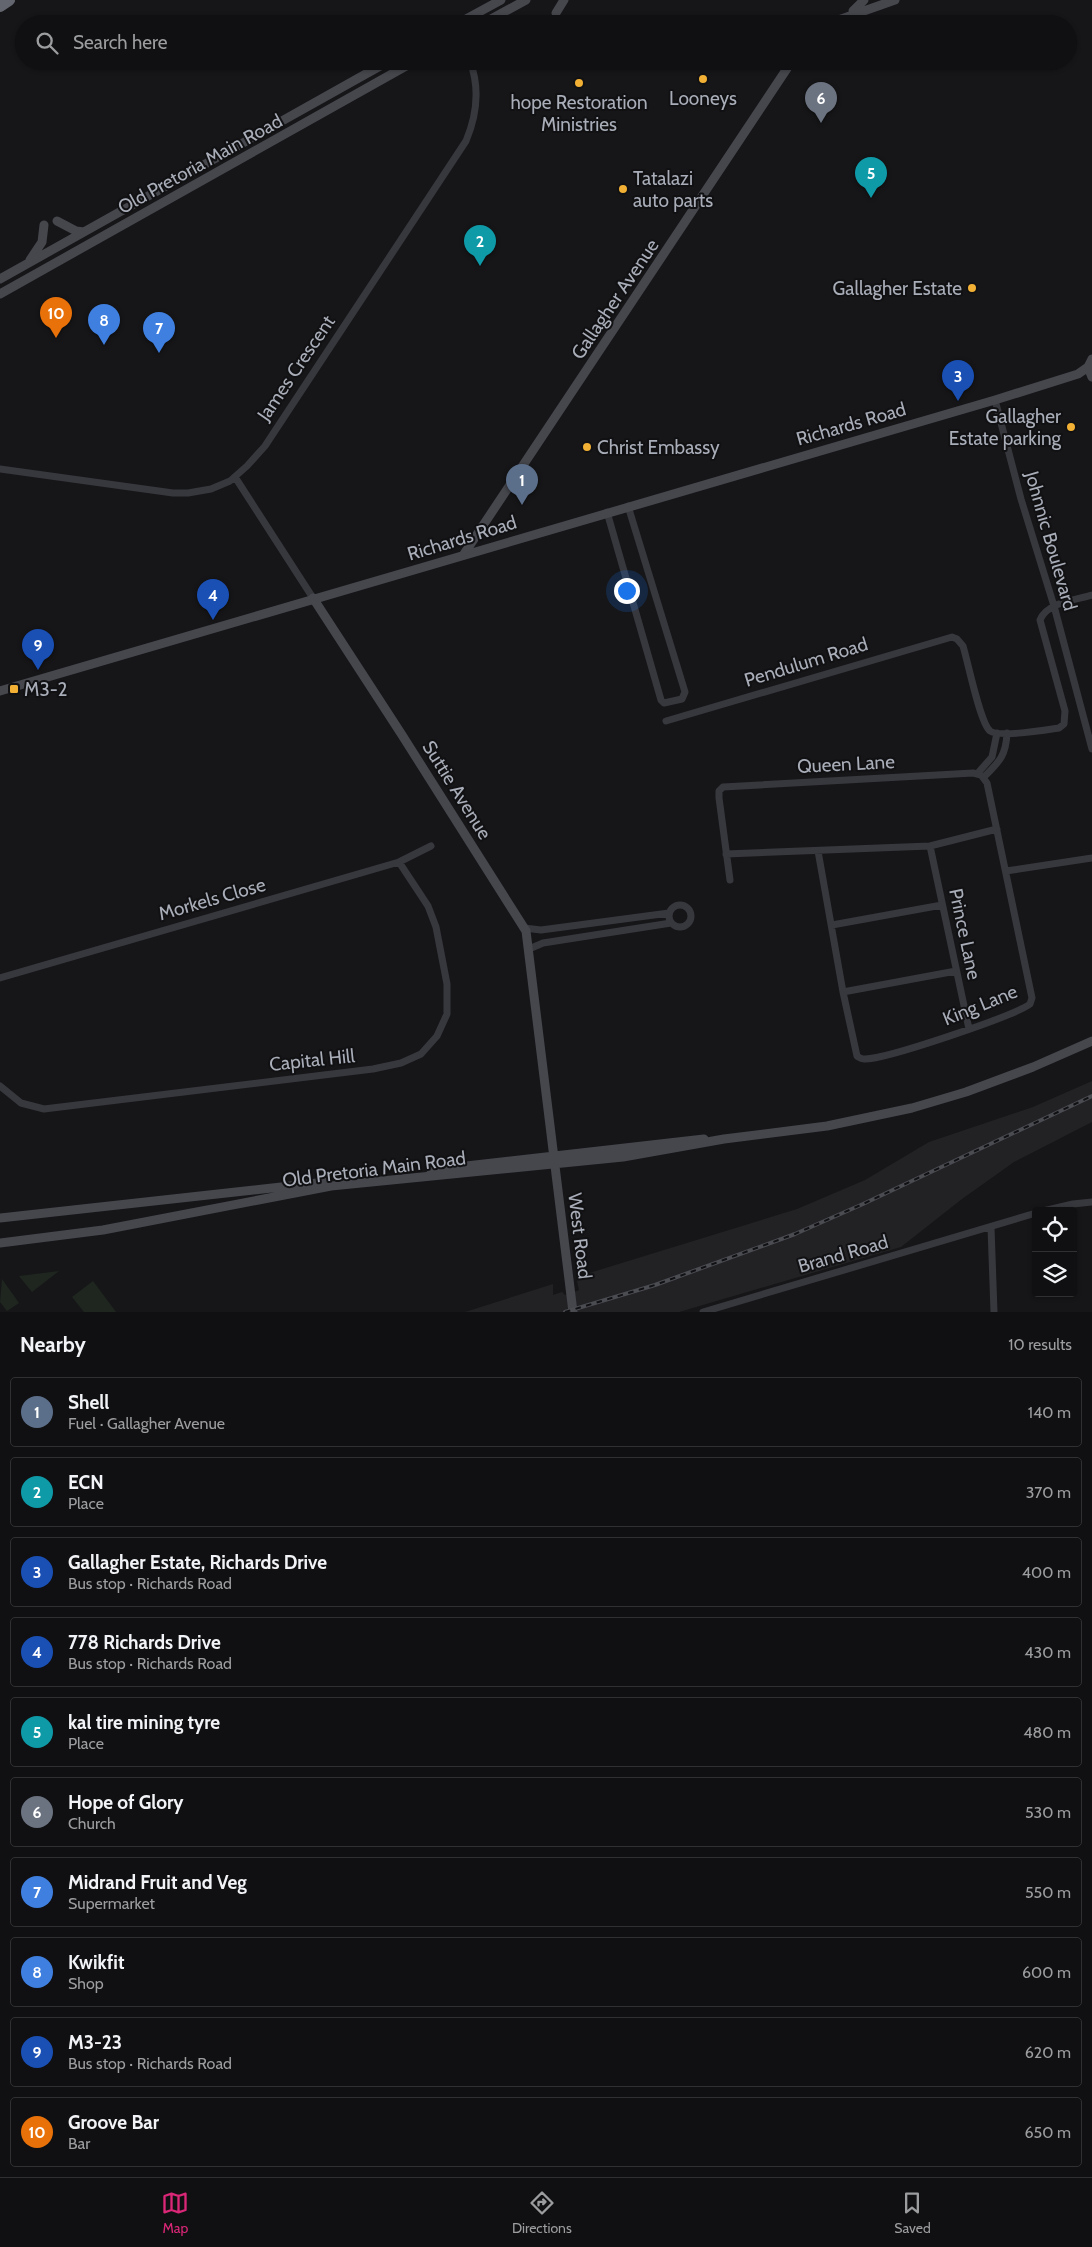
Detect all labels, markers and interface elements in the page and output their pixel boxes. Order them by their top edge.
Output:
search box [15,15,1077,70]
icon: search [33,29,61,57]
text: Search here [73,31,167,54]
marker: Looneys [697,73,709,85]
marker: hope Restoration Ministries [573,77,585,89]
pin: 6 [805,82,837,123]
place label: Looneys [669,87,737,110]
place label: hope Restoration Ministries [510,91,648,136]
street label: Old Pretoria Main Road [114,109,286,219]
pin: 5 [855,157,887,198]
place label: Tatalazi auto parts [633,167,713,212]
marker: Tatalazi auto parts [617,183,629,195]
pin: 2 [464,225,496,266]
street label: Gallagher Avenue [566,234,664,363]
place label: Gallagher Estate [833,277,962,300]
marker: Gallagher Estate [966,282,978,294]
pin: 10 [40,297,72,338]
pin: 8 [88,304,120,345]
street label: James Crescent [252,310,340,426]
pin: 7 [143,312,175,353]
pin: 3 [942,360,974,401]
street label: Richards Road [793,397,909,451]
place label: Gallagher Estate parking [949,405,1062,450]
marker: Gallagher Estate parking [1065,421,1077,433]
place label: Christ Embassy [597,436,720,459]
marker: Christ Embassy [581,441,593,453]
pin: 1 [506,464,538,505]
street label: Johnnic Boulevard [1020,468,1082,613]
street label: Richards Road [405,510,519,566]
your location [614,578,640,604]
pin: 4 [197,579,229,620]
pin: 9 [22,629,54,670]
street label: Pendulum Road [741,632,871,692]
place label: M3-2 [24,678,67,701]
marker: M3-2 [8,683,20,695]
street label: Suttie Avenue [418,736,497,844]
street label: Queen Lane [797,750,896,778]
street label: Morkels Close [156,873,268,925]
street label: Prince Lane [944,886,986,982]
street label: King Lane [939,980,1021,1030]
street label: Capital Hill [268,1044,356,1076]
street label: Old Pretoria Main Road [281,1146,467,1192]
street label: West Road [563,1192,597,1280]
map controls [1032,1207,1077,1297]
button: locate [1032,1207,1077,1252]
street label: Brand Road [795,1230,891,1278]
button: layers [1032,1252,1077,1297]
text: Nearby [20,1332,86,1357]
text: 10 results [1008,1335,1072,1354]
text: Shell [68,1391,109,1414]
text: 1 [34,1403,40,1422]
text: 140 m [1028,1403,1071,1422]
text: Fuel · Gallagher Avenue [68,1414,225,1433]
text: ECN [68,1471,104,1494]
text: 2 [33,1483,41,1502]
text: 370 m [1026,1483,1071,1502]
text: Place [68,1494,104,1513]
text: Gallagher Estate, Richards Drive [68,1551,327,1574]
text: 3 [33,1563,41,1582]
text: 400 m [1022,1563,1071,1582]
text: Bus stop · Richards Road [68,1574,232,1593]
text: 778 Richards Drive [68,1631,221,1654]
text: 4 [32,1643,42,1662]
text: 430 m [1024,1643,1071,1662]
text: Bus stop · Richards Road [68,1654,232,1673]
text: kal tire mining tyre [68,1711,220,1734]
text: 5 [33,1723,41,1742]
text: 480 m [1023,1723,1071,1742]
text: Place [68,1734,104,1753]
text: Hope of Glory [68,1791,184,1814]
text: 6 [33,1803,42,1822]
text: 530 m [1025,1803,1071,1822]
text: Church [68,1814,116,1833]
text: Midrand Fruit and Veg [68,1871,247,1894]
text: 7 [33,1883,41,1902]
text: 550 m [1025,1883,1071,1902]
text: Supermarket [68,1894,155,1913]
text: Kwikfit [68,1951,124,1974]
text: 8 [32,1963,42,1982]
text: 600 m [1022,1963,1071,1982]
text: Shop [68,1974,104,1993]
text: M3-23 [68,2031,122,2054]
text: 9 [33,2043,42,2062]
text: 620 m [1025,2043,1071,2062]
text: Bus stop · Richards Road [68,2054,232,2073]
text: Groove Bar [68,2111,159,2134]
text: 10 [28,2123,46,2142]
text: 650 m [1024,2123,1071,2142]
text: Bar [68,2134,90,2153]
tab: Map [161,2189,189,2237]
tab: Directions [512,2189,572,2237]
tab: Saved [894,2189,931,2237]

